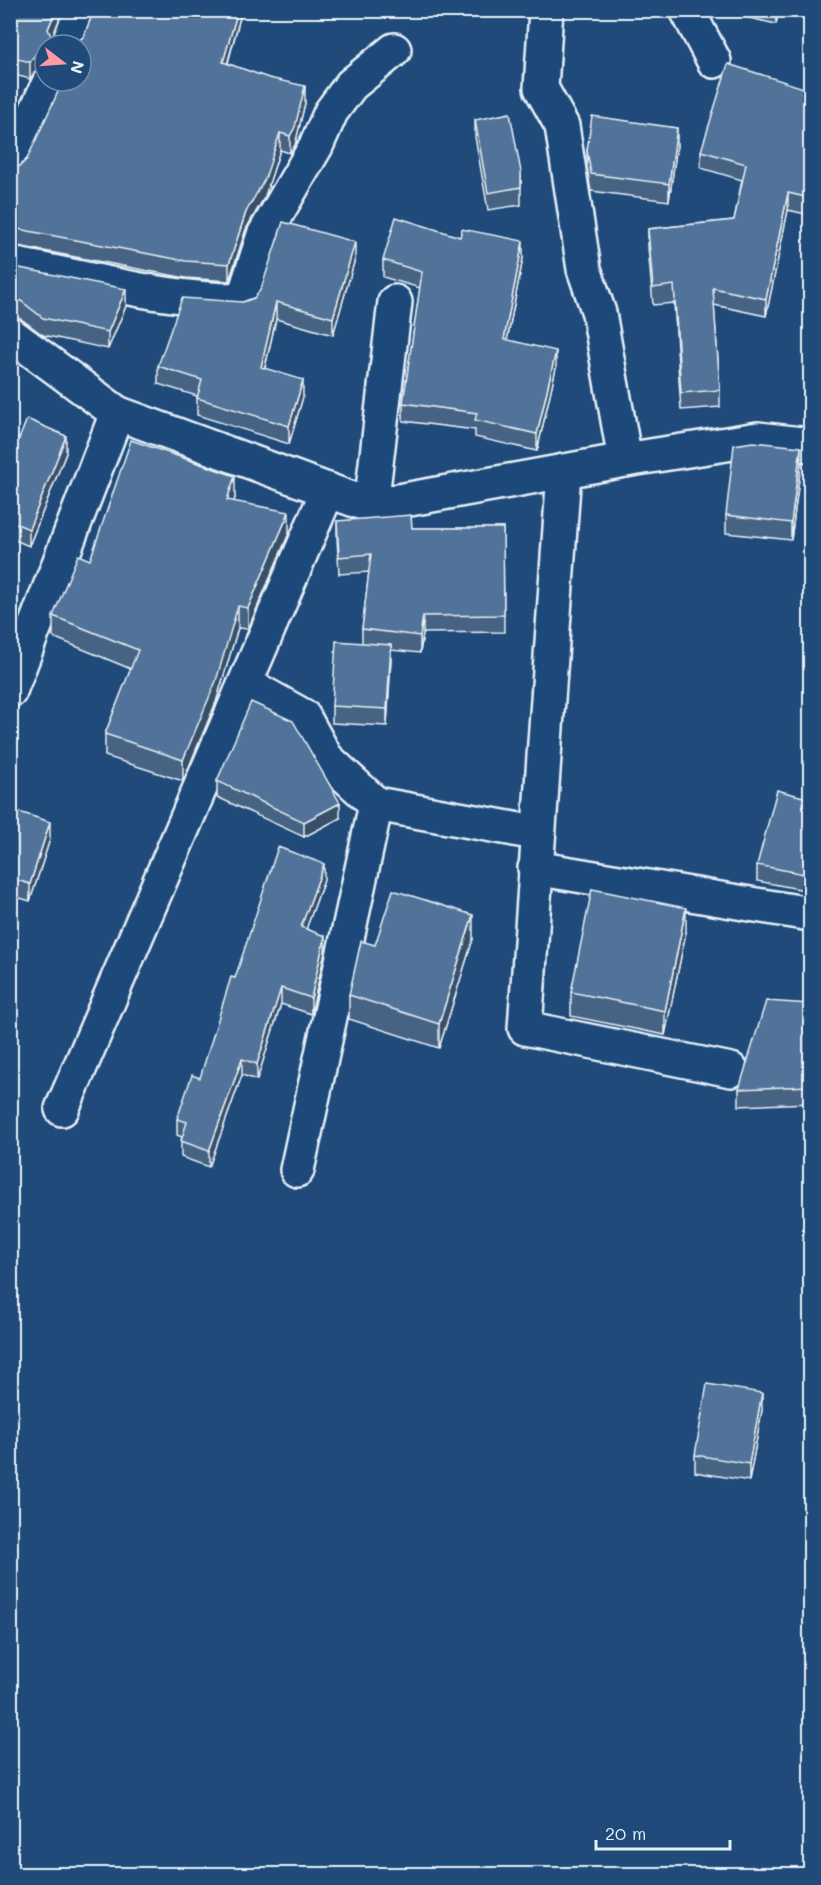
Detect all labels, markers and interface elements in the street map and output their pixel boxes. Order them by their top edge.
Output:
north arrow [33,33,93,93]
text: N [66,59,90,76]
scale bar [596,1813,730,1851]
text: 20 m [605,1821,646,1845]

